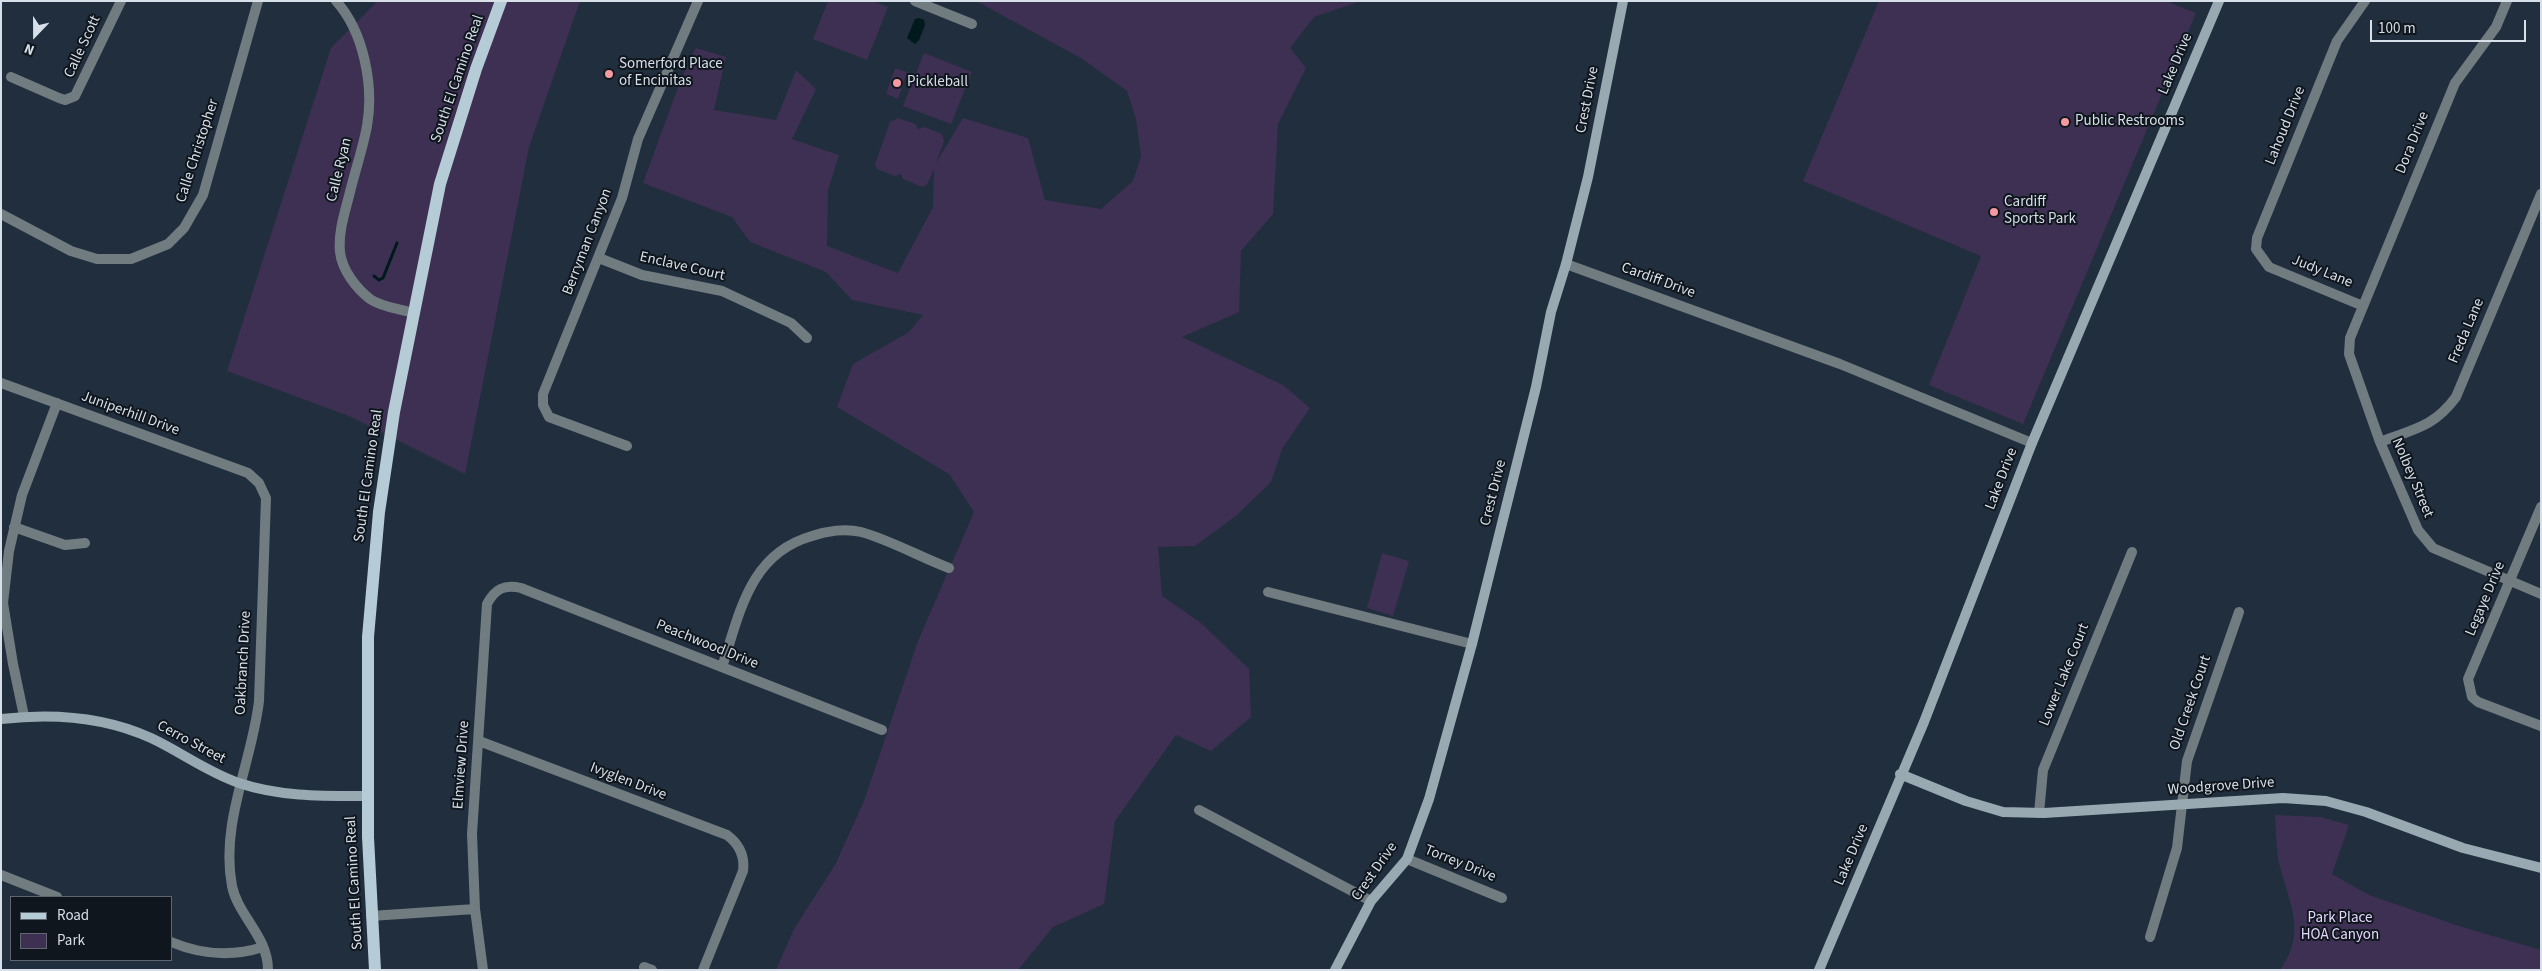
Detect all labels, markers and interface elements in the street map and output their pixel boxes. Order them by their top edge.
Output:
north arrow [10,10,60,60]
scale bar [2372,10,2528,42]
street label: Calle Scott [61,13,105,81]
street label: South El Camino Real [428,13,488,145]
text: 100 m [2378,18,2416,39]
street label: Lake Drive [2155,31,2197,97]
text: N [21,38,37,60]
place label: Somerford Place of Encinitas [619,56,723,91]
street label: Crest Drive [1573,65,1603,135]
marker: Somerford Place of Encinitas [603,68,615,80]
place label: Pickleball [907,74,968,92]
marker: Pickleball [891,77,903,89]
street label: Lahoud Drive [2262,84,2310,168]
street label: Calle Christopher [173,97,223,205]
street label: Dora Drive [2392,109,2434,177]
place label: Public Restrooms [2075,113,2184,131]
marker: Public Restrooms [2059,116,2071,128]
street label: Calle Ryan [323,136,357,204]
street label: Berryman Canyon [559,186,617,298]
place label: Cardiff Sports Park [2004,194,2076,229]
marker: Cardiff Sports Park [1988,206,2000,218]
street label: Enclave Court [638,248,726,286]
street label: Judy Lane [2289,252,2355,292]
street label: Cardiff Drive [1619,259,1697,303]
street label: Freda Lane [2445,296,2489,366]
street label: Juniperhill Drive [78,388,182,440]
street label: South El Camino Real [351,408,387,544]
street label: Nolbey Street [2387,435,2437,521]
street label: Lake Drive [1982,445,2022,513]
street label: Crest Drive [1477,458,1511,528]
street label: Legaye Drive [2462,559,2510,639]
street label: Oakbranch Drive [232,610,256,716]
street label: Peachwood Drive [653,616,761,674]
street label: Lower Lake Court [2036,621,2094,729]
street label: Old Creek Court [2166,653,2216,753]
street label: Cerro Street [154,717,228,769]
street label: Elmview Drive [450,720,474,810]
street label: Ivyglen Drive [587,759,669,805]
street label: Woodgrove Drive [2167,774,2275,800]
street label: South El Camino Real [343,816,367,950]
street label: Lake Drive [1831,822,1873,888]
street label: Crest Drive [1348,839,1402,905]
street label: Torrey Drive [1422,842,1498,886]
legend [10,896,172,961]
text: Road [57,905,89,926]
park label: Park Place HOA Canyon [2301,910,2379,945]
text: Park [57,930,85,951]

